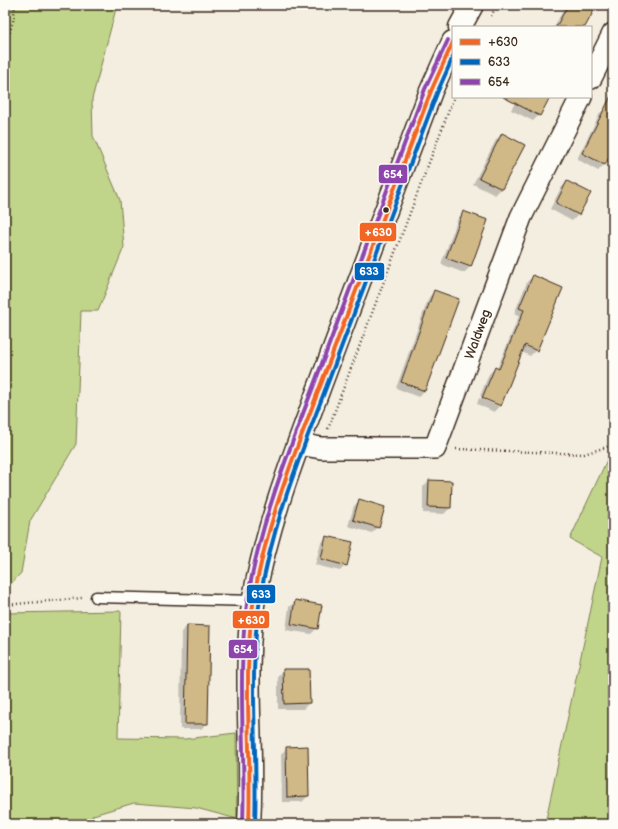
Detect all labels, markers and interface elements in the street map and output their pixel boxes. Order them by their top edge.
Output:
legend [452,26,592,98]
text: +630 [488,35,518,50]
text: 633 [488,55,510,70]
text: 654 [488,75,510,90]
line badge: 654 [378,164,408,184]
text: 654 [383,168,403,181]
unlabelled marker [381,205,391,215]
line badge: +630 [359,222,397,242]
text: +630 [364,226,392,239]
line badge: 633 [354,262,385,281]
text: 633 [359,265,379,278]
street label: Waldweg [462,307,494,362]
line badge: 633 [246,584,276,604]
text: 633 [251,588,271,601]
line badge: +630 [232,610,270,629]
text: +630 [237,614,265,627]
line badge: 654 [228,639,258,659]
text: 654 [233,643,253,656]

